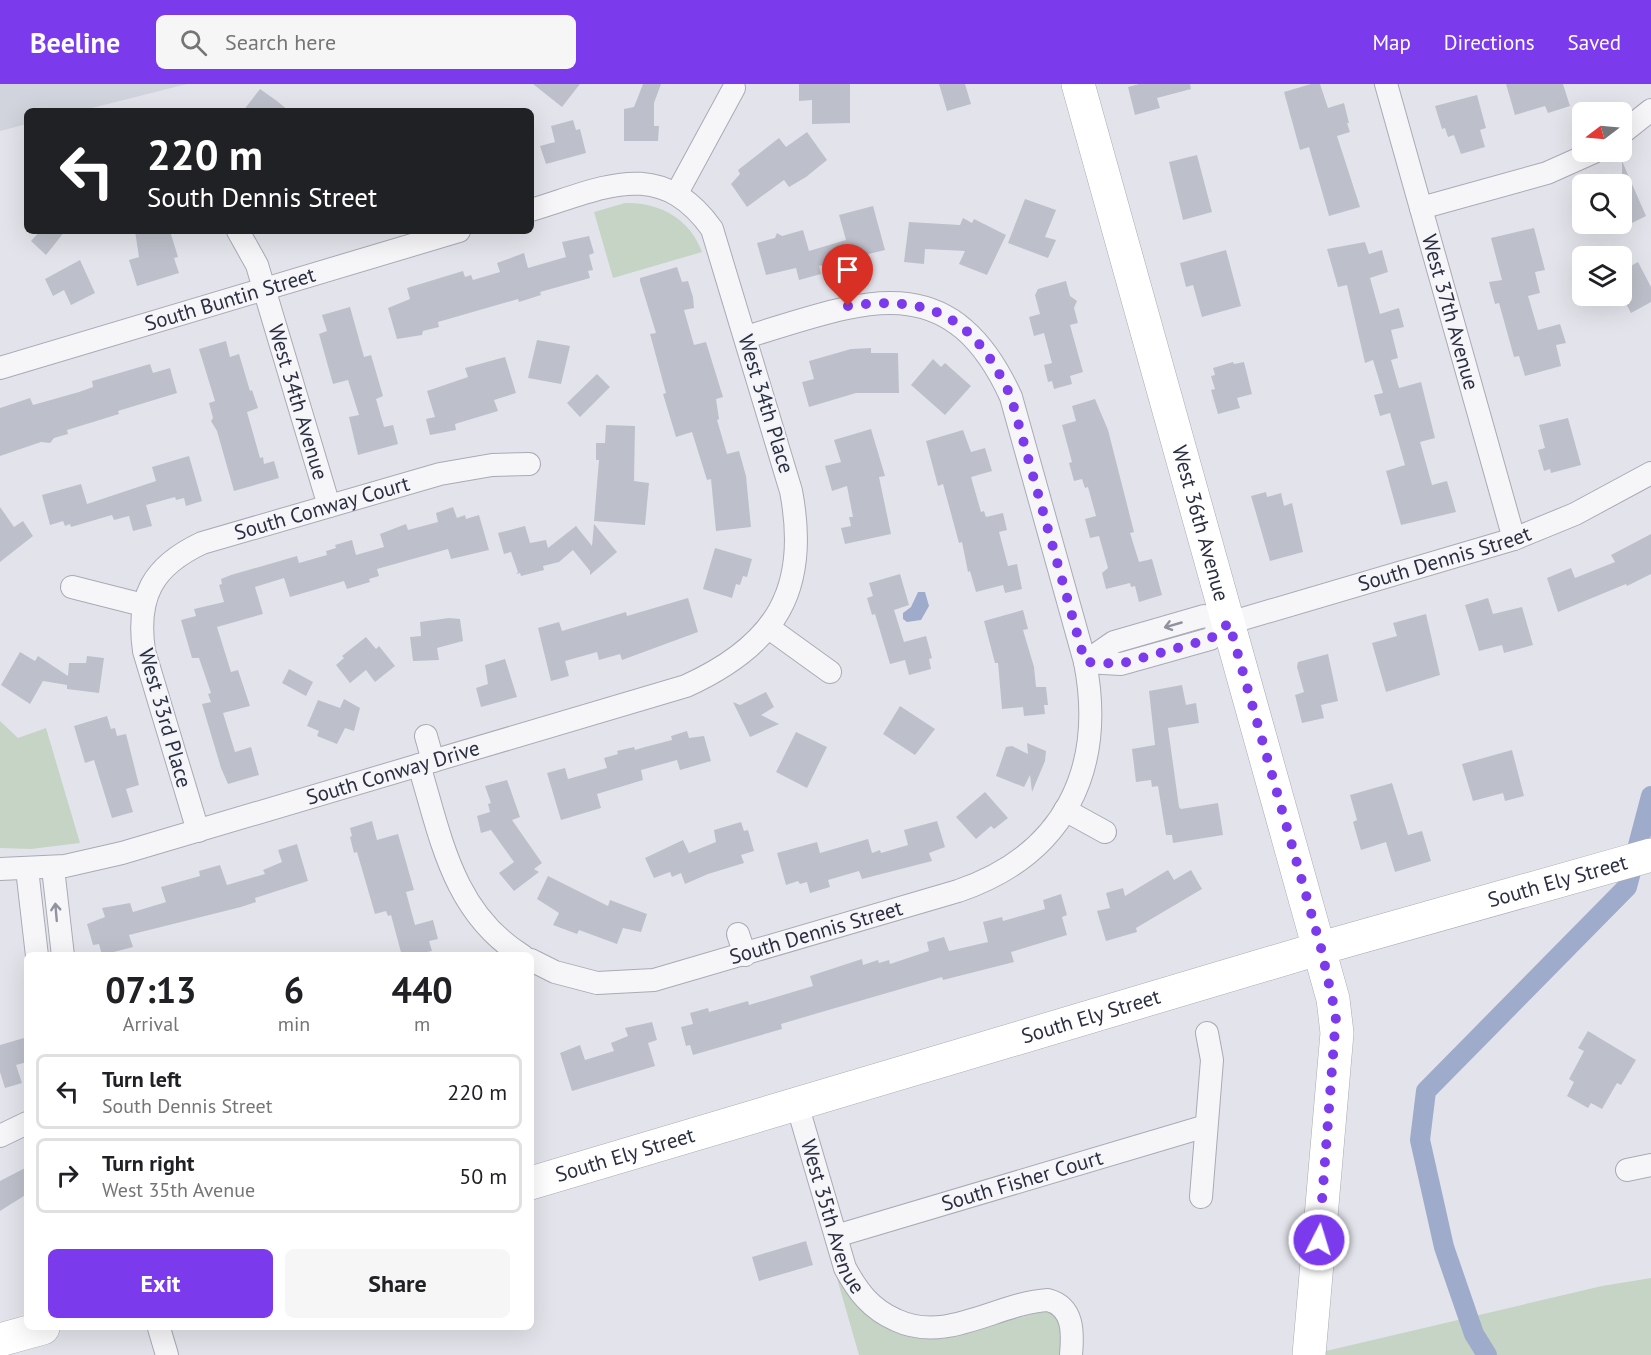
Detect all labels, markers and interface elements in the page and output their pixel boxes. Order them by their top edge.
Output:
search box [156,15,576,69]
text: Beeline [30,24,120,61]
icon: search [177,26,210,59]
text: Search here [225,28,336,56]
text: Map [1372,29,1411,56]
text: Directions [1444,29,1535,56]
text: Saved [1568,29,1621,56]
north arrow [1572,102,1632,162]
map controls [1572,102,1632,306]
text: 220 m [147,127,263,182]
icon: left [48,132,126,210]
button: search [1572,174,1632,234]
text: South Dennis Street [147,180,377,214]
street label: West 37th Avenue [1416,231,1485,393]
pin [822,244,873,306]
button: layers [1572,246,1632,306]
icon: arrive [831,253,864,286]
street label: South Buntin Street [141,261,318,337]
street label: West 34th Avenue [262,321,334,483]
street label: West 34th Place [733,331,800,477]
street label: West 36th Avenue [1166,442,1235,604]
street label: South Conway Court [231,470,413,546]
street label: South Dennis Street [1355,520,1535,597]
one-way arrow [1164,620,1183,631]
street label: West 33rd Place [133,645,198,791]
street label: South Conway Drive [303,734,483,811]
street label: South Ely Street [1485,848,1630,913]
street label: South Dennis Street [726,894,905,970]
one-way arrow [51,902,62,922]
text: 07:13 [105,966,197,1013]
text: 6 [284,966,304,1013]
text: 440 [392,966,453,1013]
street label: South Ely Street [1018,983,1163,1049]
text: Arrival [123,1011,179,1037]
text: min [278,1011,310,1037]
text: m [414,1011,430,1037]
text: Turn left [102,1065,182,1093]
icon: left [51,1075,84,1108]
text: 220 m [447,1078,507,1106]
text: South Dennis Street [102,1093,273,1119]
street label: South Ely Street [552,1121,698,1188]
street label: West 35th Avenue [795,1136,871,1299]
street label: South Fisher Court [938,1143,1106,1217]
text: Turn right [102,1149,194,1177]
icon: right [51,1159,84,1192]
text: 50 m [459,1162,507,1190]
text: West 35th Avenue [102,1177,255,1203]
position arrow [1287,1208,1351,1272]
button: Exit [48,1249,273,1318]
button: Share [285,1249,510,1318]

